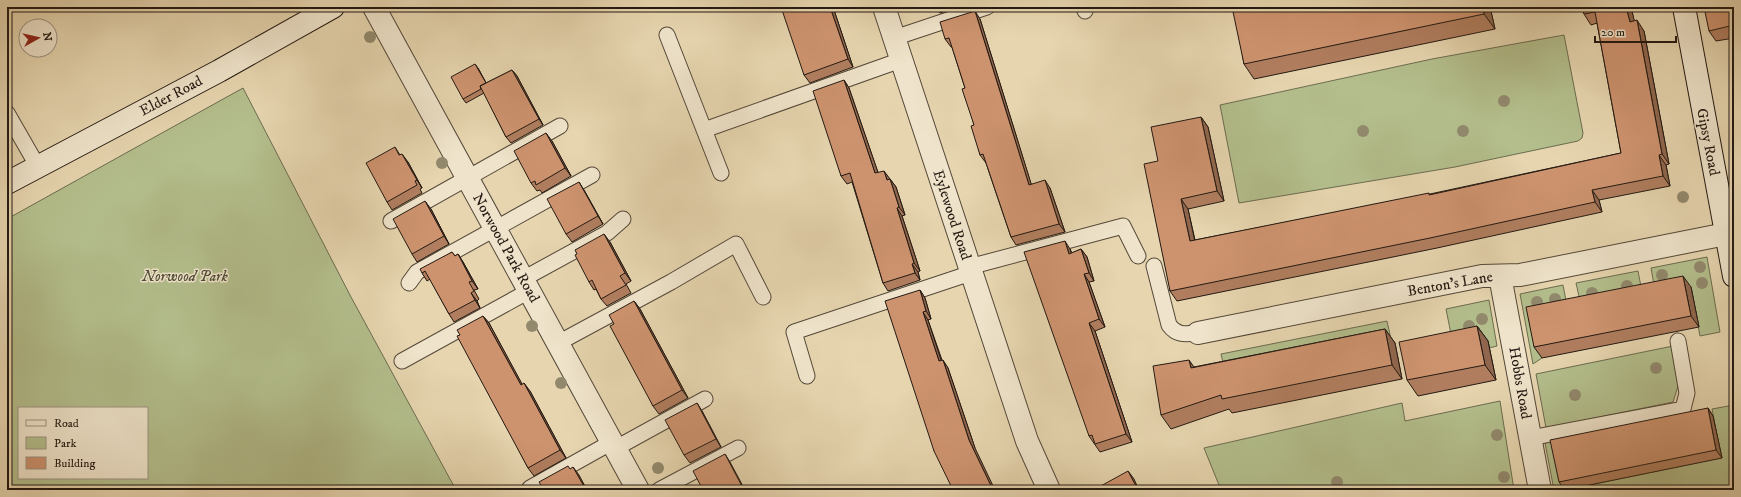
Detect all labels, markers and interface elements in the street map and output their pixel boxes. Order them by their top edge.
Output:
north arrow [18,18,58,58]
scale bar [1595,18,1676,44]
text: 20 m [1601,25,1625,40]
text: N [39,31,54,42]
street label: Elder Road [136,71,206,121]
street label: Gipsy Road [1692,107,1724,178]
street label: Eylewood Road [928,167,976,263]
street label: Norwood Park Road [468,190,544,306]
park label: Norwood Park [141,267,228,286]
street label: Benton's Lane [1406,267,1494,301]
street label: Hobbs Road [1504,345,1536,421]
legend [18,407,148,479]
text: Road [54,416,79,431]
text: Park [54,436,76,451]
text: Building [54,456,95,471]

